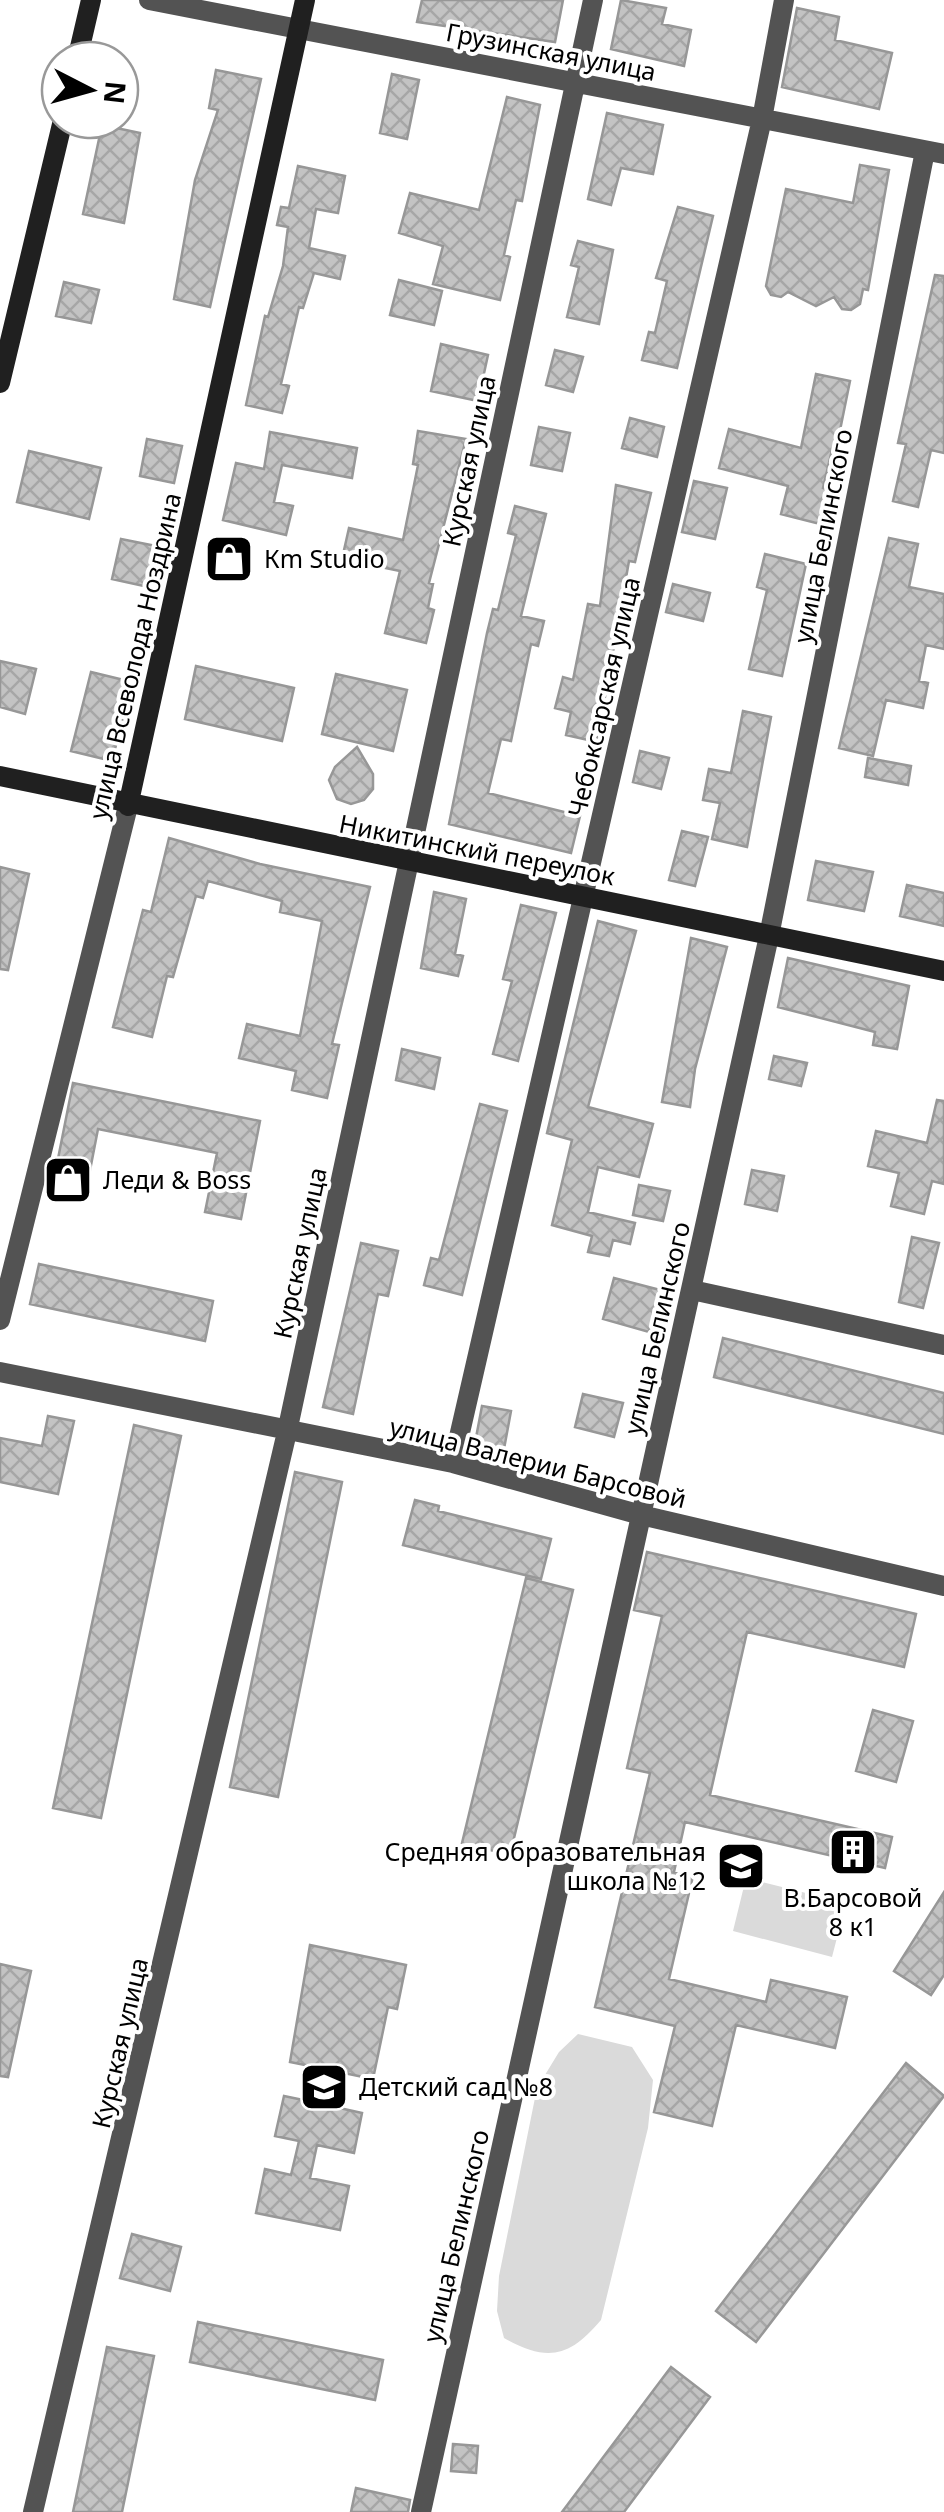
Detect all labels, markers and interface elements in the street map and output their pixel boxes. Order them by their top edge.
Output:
street label: Грузинская улица [443,14,659,88]
north arrow [40,40,140,140]
text: N [96,79,136,106]
street label: Курская улица [433,372,503,549]
street label: улица Белинского [785,426,859,646]
street label: улица Всеволода Ноздрина [80,489,188,822]
shop icon: Кm Studio [203,533,255,585]
place label: Кm Studio [264,541,385,575]
street label: Чебоксарская улица [559,573,647,820]
street label: Никитинский переулок [337,806,619,893]
shop icon: Леди & Boss [42,1154,94,1206]
place label: Леди & Boss [103,1162,251,1196]
street label: Курская улица [264,1164,334,1341]
street label: улица Белинского [615,1218,697,1438]
street label: улица Валерии Барсовой [386,1409,690,1515]
building icon: В.Барсовой 8 к1 [827,1826,879,1878]
place label: Средняя образовательная школа №12 [385,1834,706,1897]
school or university icon: Средняя образовательная школа №12 [715,1840,767,1892]
place label: В.Барсовой 8 к1 [784,1880,922,1943]
street label: Курская улица [83,1954,155,2131]
school or university icon: Детский сад №8 [298,2061,350,2113]
place label: Детский сад №8 [359,2069,553,2103]
street label: улица Белинского [414,2126,496,2346]

